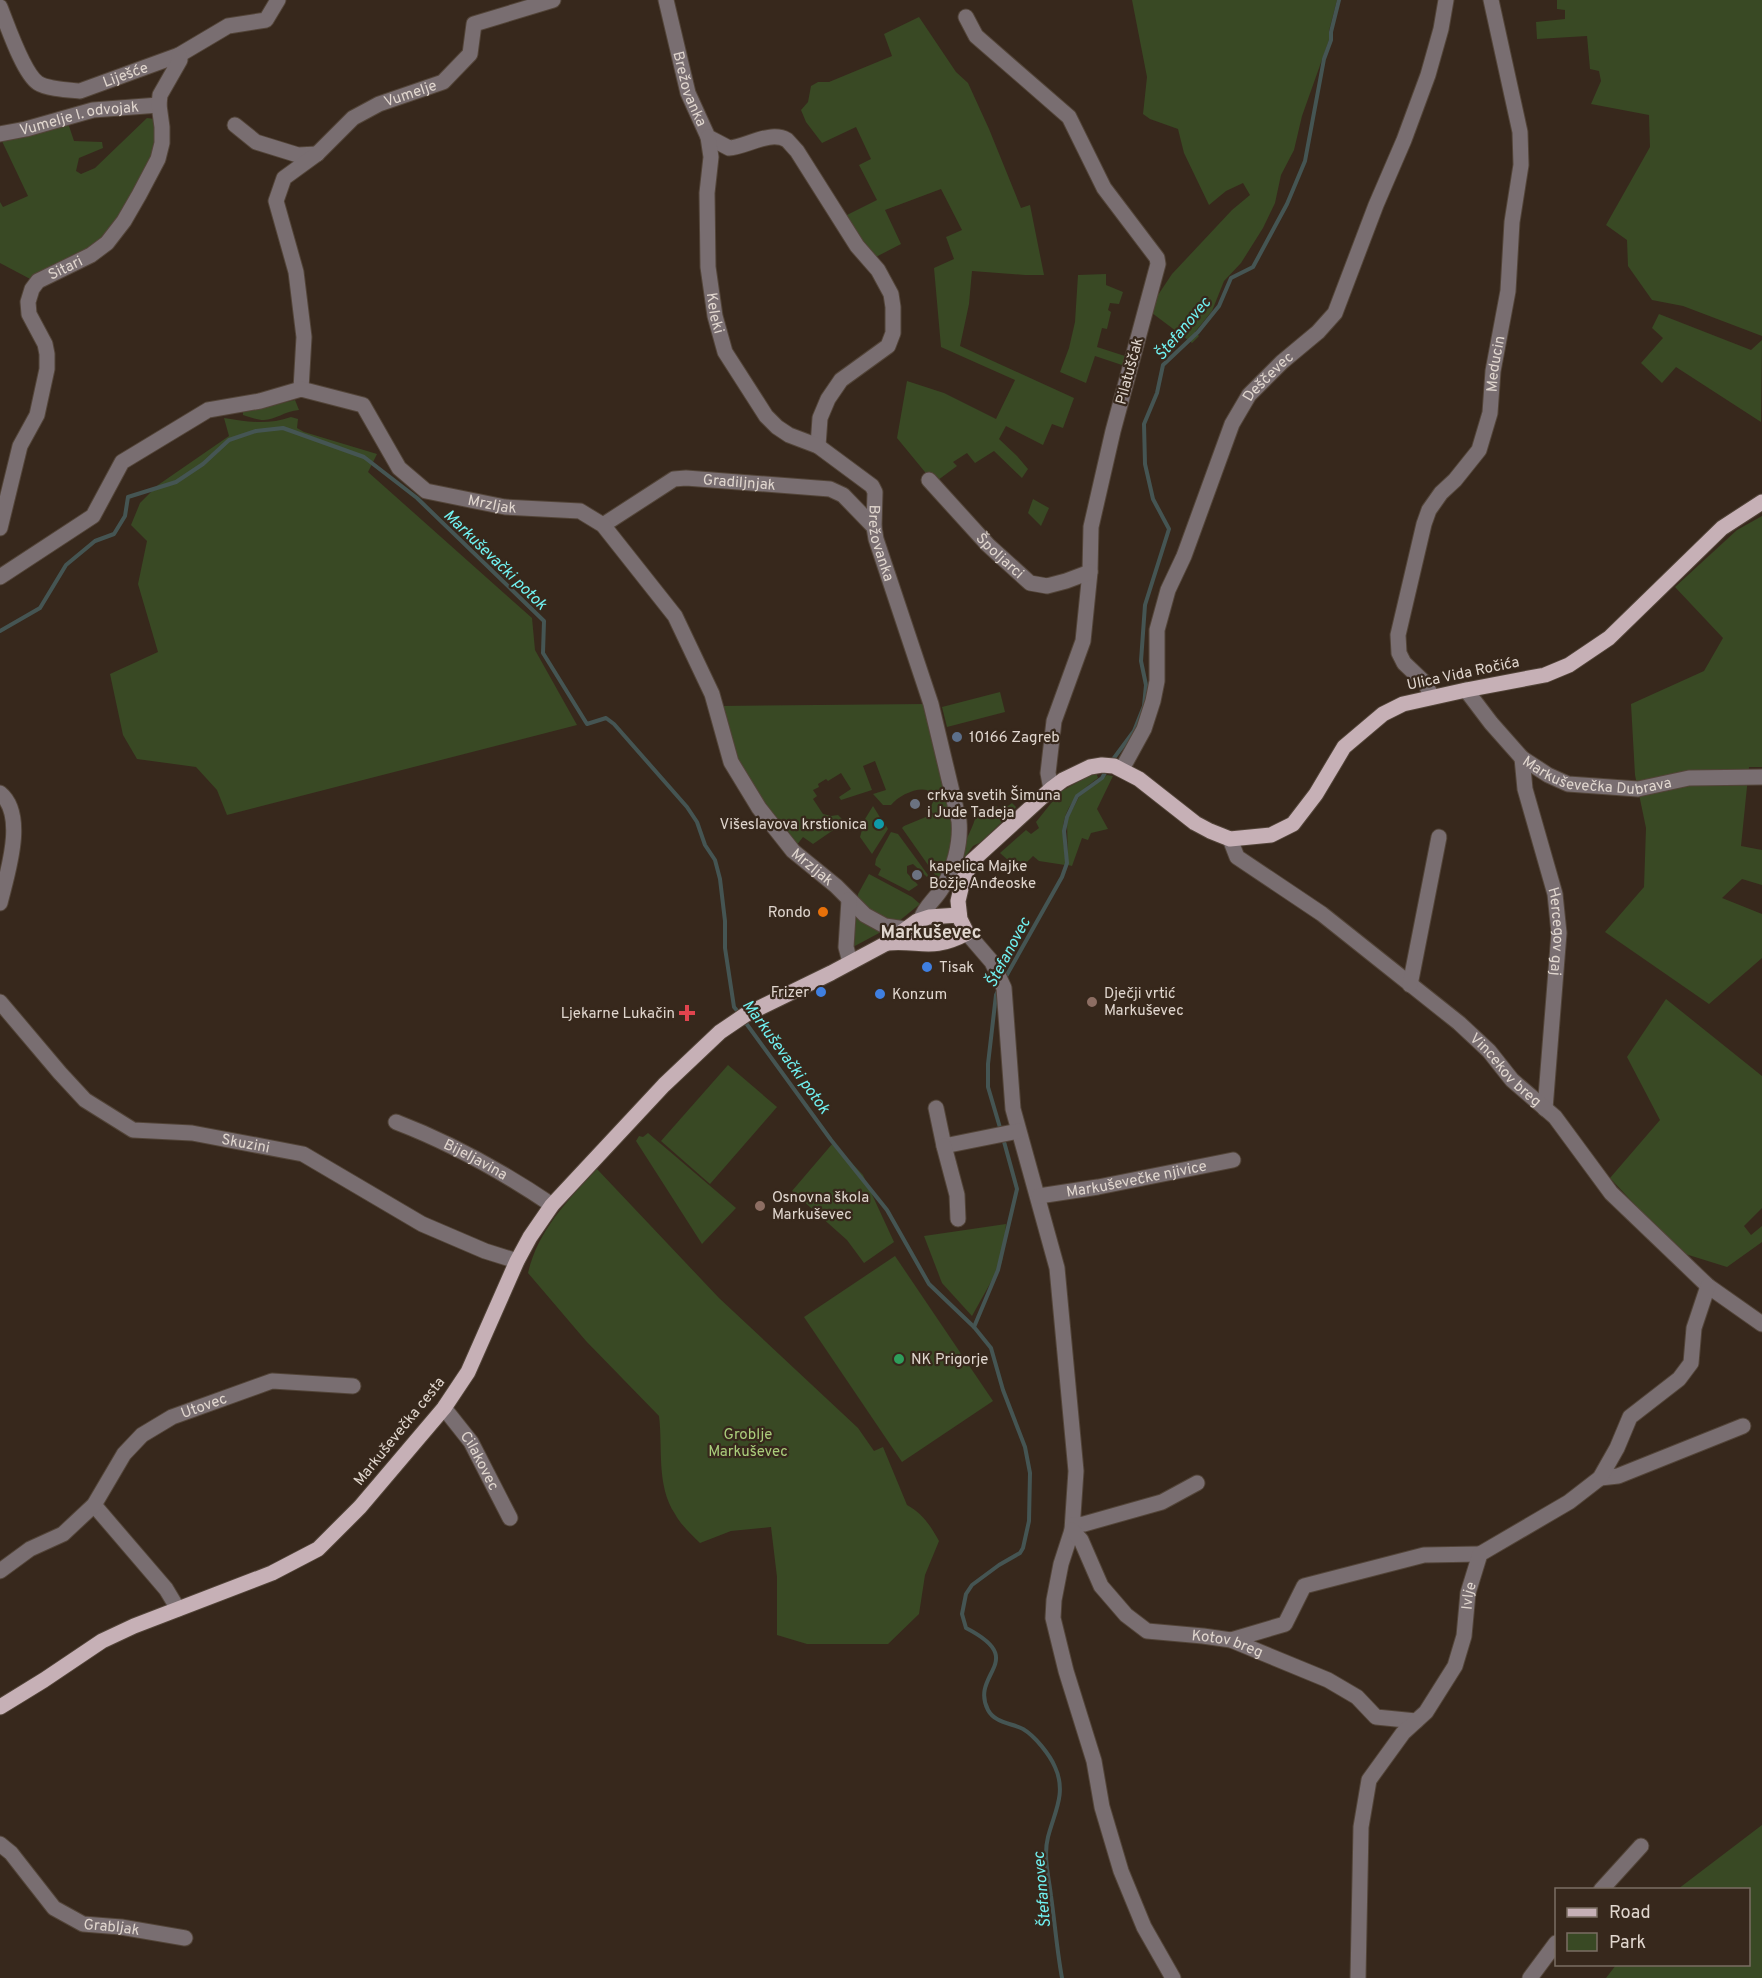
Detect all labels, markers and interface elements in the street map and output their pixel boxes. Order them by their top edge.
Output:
street label: Brežovanka [667,50,710,130]
street label: Liješće [100,59,151,93]
street label: Vumelje [382,77,440,113]
street label: Vumelje I. odvojak [18,99,140,141]
street label: Sitari [46,253,86,285]
street label: Keleki [701,291,727,336]
water label: Štefanovec [1150,292,1216,365]
street label: Meducin [1484,334,1510,393]
street label: Pilatuščak [1112,336,1149,407]
street label: Deščevec [1239,348,1298,405]
street label: Gradiljnjak [702,471,776,496]
street label: Mrzljak [466,492,517,519]
street label: Brežovanka [863,504,897,584]
water label: Markuševački potok [439,506,551,616]
street label: Špoljarci [971,528,1027,584]
street label: Ulica Vida Ročića [1405,653,1521,696]
place label: 10166 Zagreb [969,729,1060,748]
marker: 10166 Zagreb [950,730,964,744]
street label: Markuševečka Dubrava [1518,753,1674,800]
place label: crkva svetih Šimuna i Jude Tadeja [927,785,1061,823]
marker: crkva svetih Šimuna i Jude Tadeja [908,797,922,811]
place label: Višeslavova krstionica [719,816,867,835]
marker: Višeslavova krstionica [872,817,886,831]
street label: Mrzljak [786,845,837,891]
place label: kapelica Majke Božje Anđeoske [929,858,1036,894]
marker: kapelica Majke Božje Anđeoske [910,868,924,882]
street label: Hercegov gaj [1543,885,1567,976]
place label: Rondo [768,904,811,923]
marker: Rondo [816,905,830,919]
water label: Štefanovec [980,913,1036,991]
district label: Markuševec [880,922,982,945]
place label: Tisak [939,959,974,978]
marker: Tisak [920,960,934,974]
place label: Frizer [771,984,809,1003]
marker: Frizer [814,985,828,999]
place label: Dječji vrtić Markuševec [1104,985,1184,1021]
place label: Konzum [892,986,947,1005]
marker: Konzum [873,987,887,1001]
marker: Dječji vrtić Markuševec [1085,995,1099,1009]
water label: Markuševački potok [737,996,834,1119]
place label: Ljekarne Lukačin [561,1005,675,1024]
marker: Ljekarne Lukačin [680,1006,694,1020]
street label: Vincekov breg [1465,1030,1545,1112]
street label: Skuzini [220,1131,271,1158]
street label: Bijeljavina [440,1136,510,1186]
street label: Markuševečke njivice [1065,1157,1209,1203]
place label: Osnovna škola Markuševec [772,1189,869,1225]
marker: Osnovna škola Markuševec [753,1199,767,1213]
place label: NK Prigorje [911,1351,988,1370]
marker: NK Prigorje [892,1352,906,1366]
street label: Markuševečka cesta [350,1374,450,1490]
street label: Utovec [179,1390,230,1424]
park label: Groblje Markuševec [708,1426,788,1462]
street label: Cilakovec [455,1428,502,1494]
street label: Ivlje [1458,1580,1482,1611]
street label: Kotov breg [1191,1627,1265,1663]
water label: Štefanovec [1028,1850,1056,1929]
legend [1555,1888,1750,1966]
text: Road [1609,1902,1651,1925]
street label: Grabljak [83,1916,141,1941]
text: Park [1609,1932,1646,1955]

